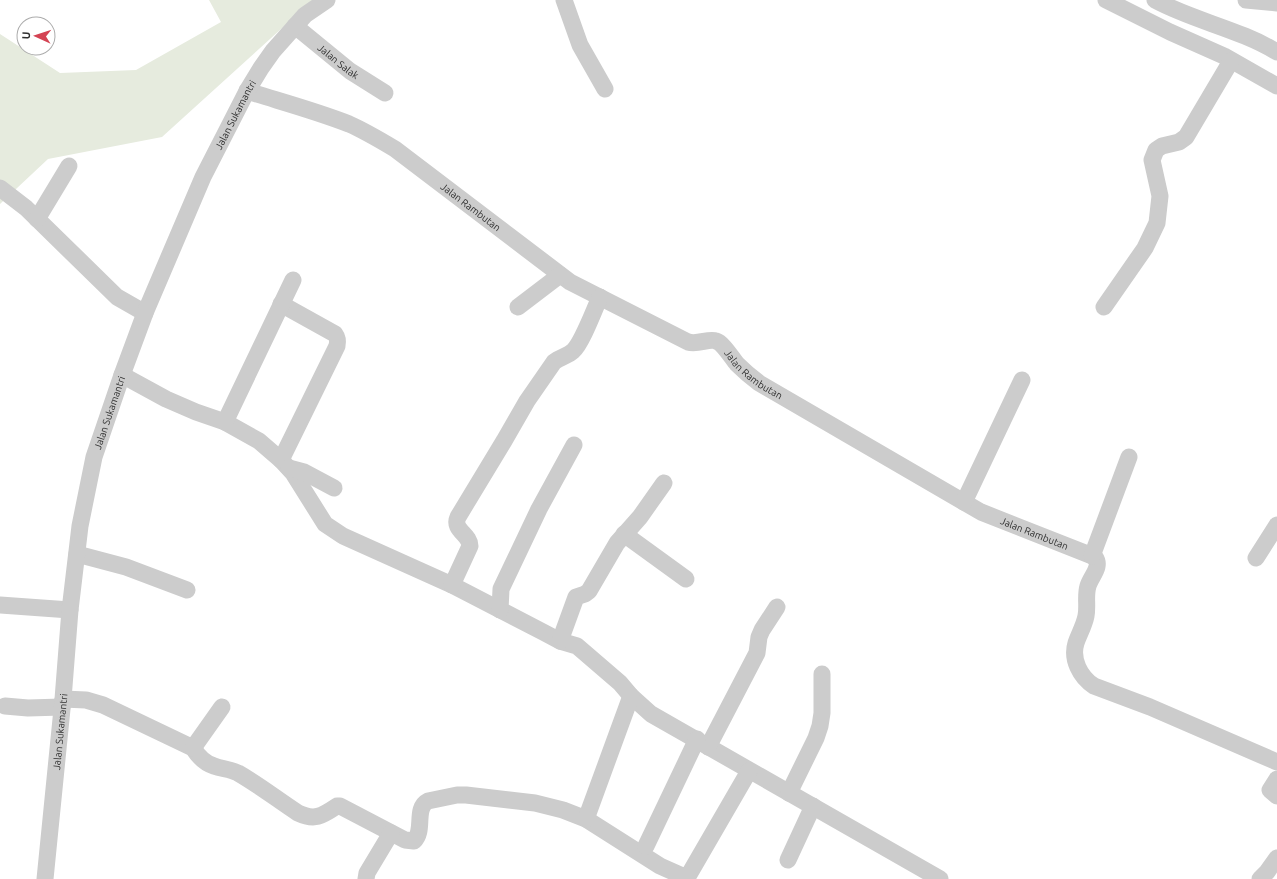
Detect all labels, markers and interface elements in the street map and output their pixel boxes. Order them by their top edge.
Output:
north arrow [16,16,56,56]
text: U [20,31,32,40]
street label: Jalan Salak [316,42,361,81]
street label: Jalan Sukamantri [213,78,258,151]
street label: Jalan Rambutan [439,181,503,233]
street label: Jalan Rambutan [722,348,784,401]
street label: Jalan Sukamantri [92,375,127,451]
street label: Jalan Rambutan [999,515,1070,552]
street label: Jalan Sukamantri [51,693,69,770]

